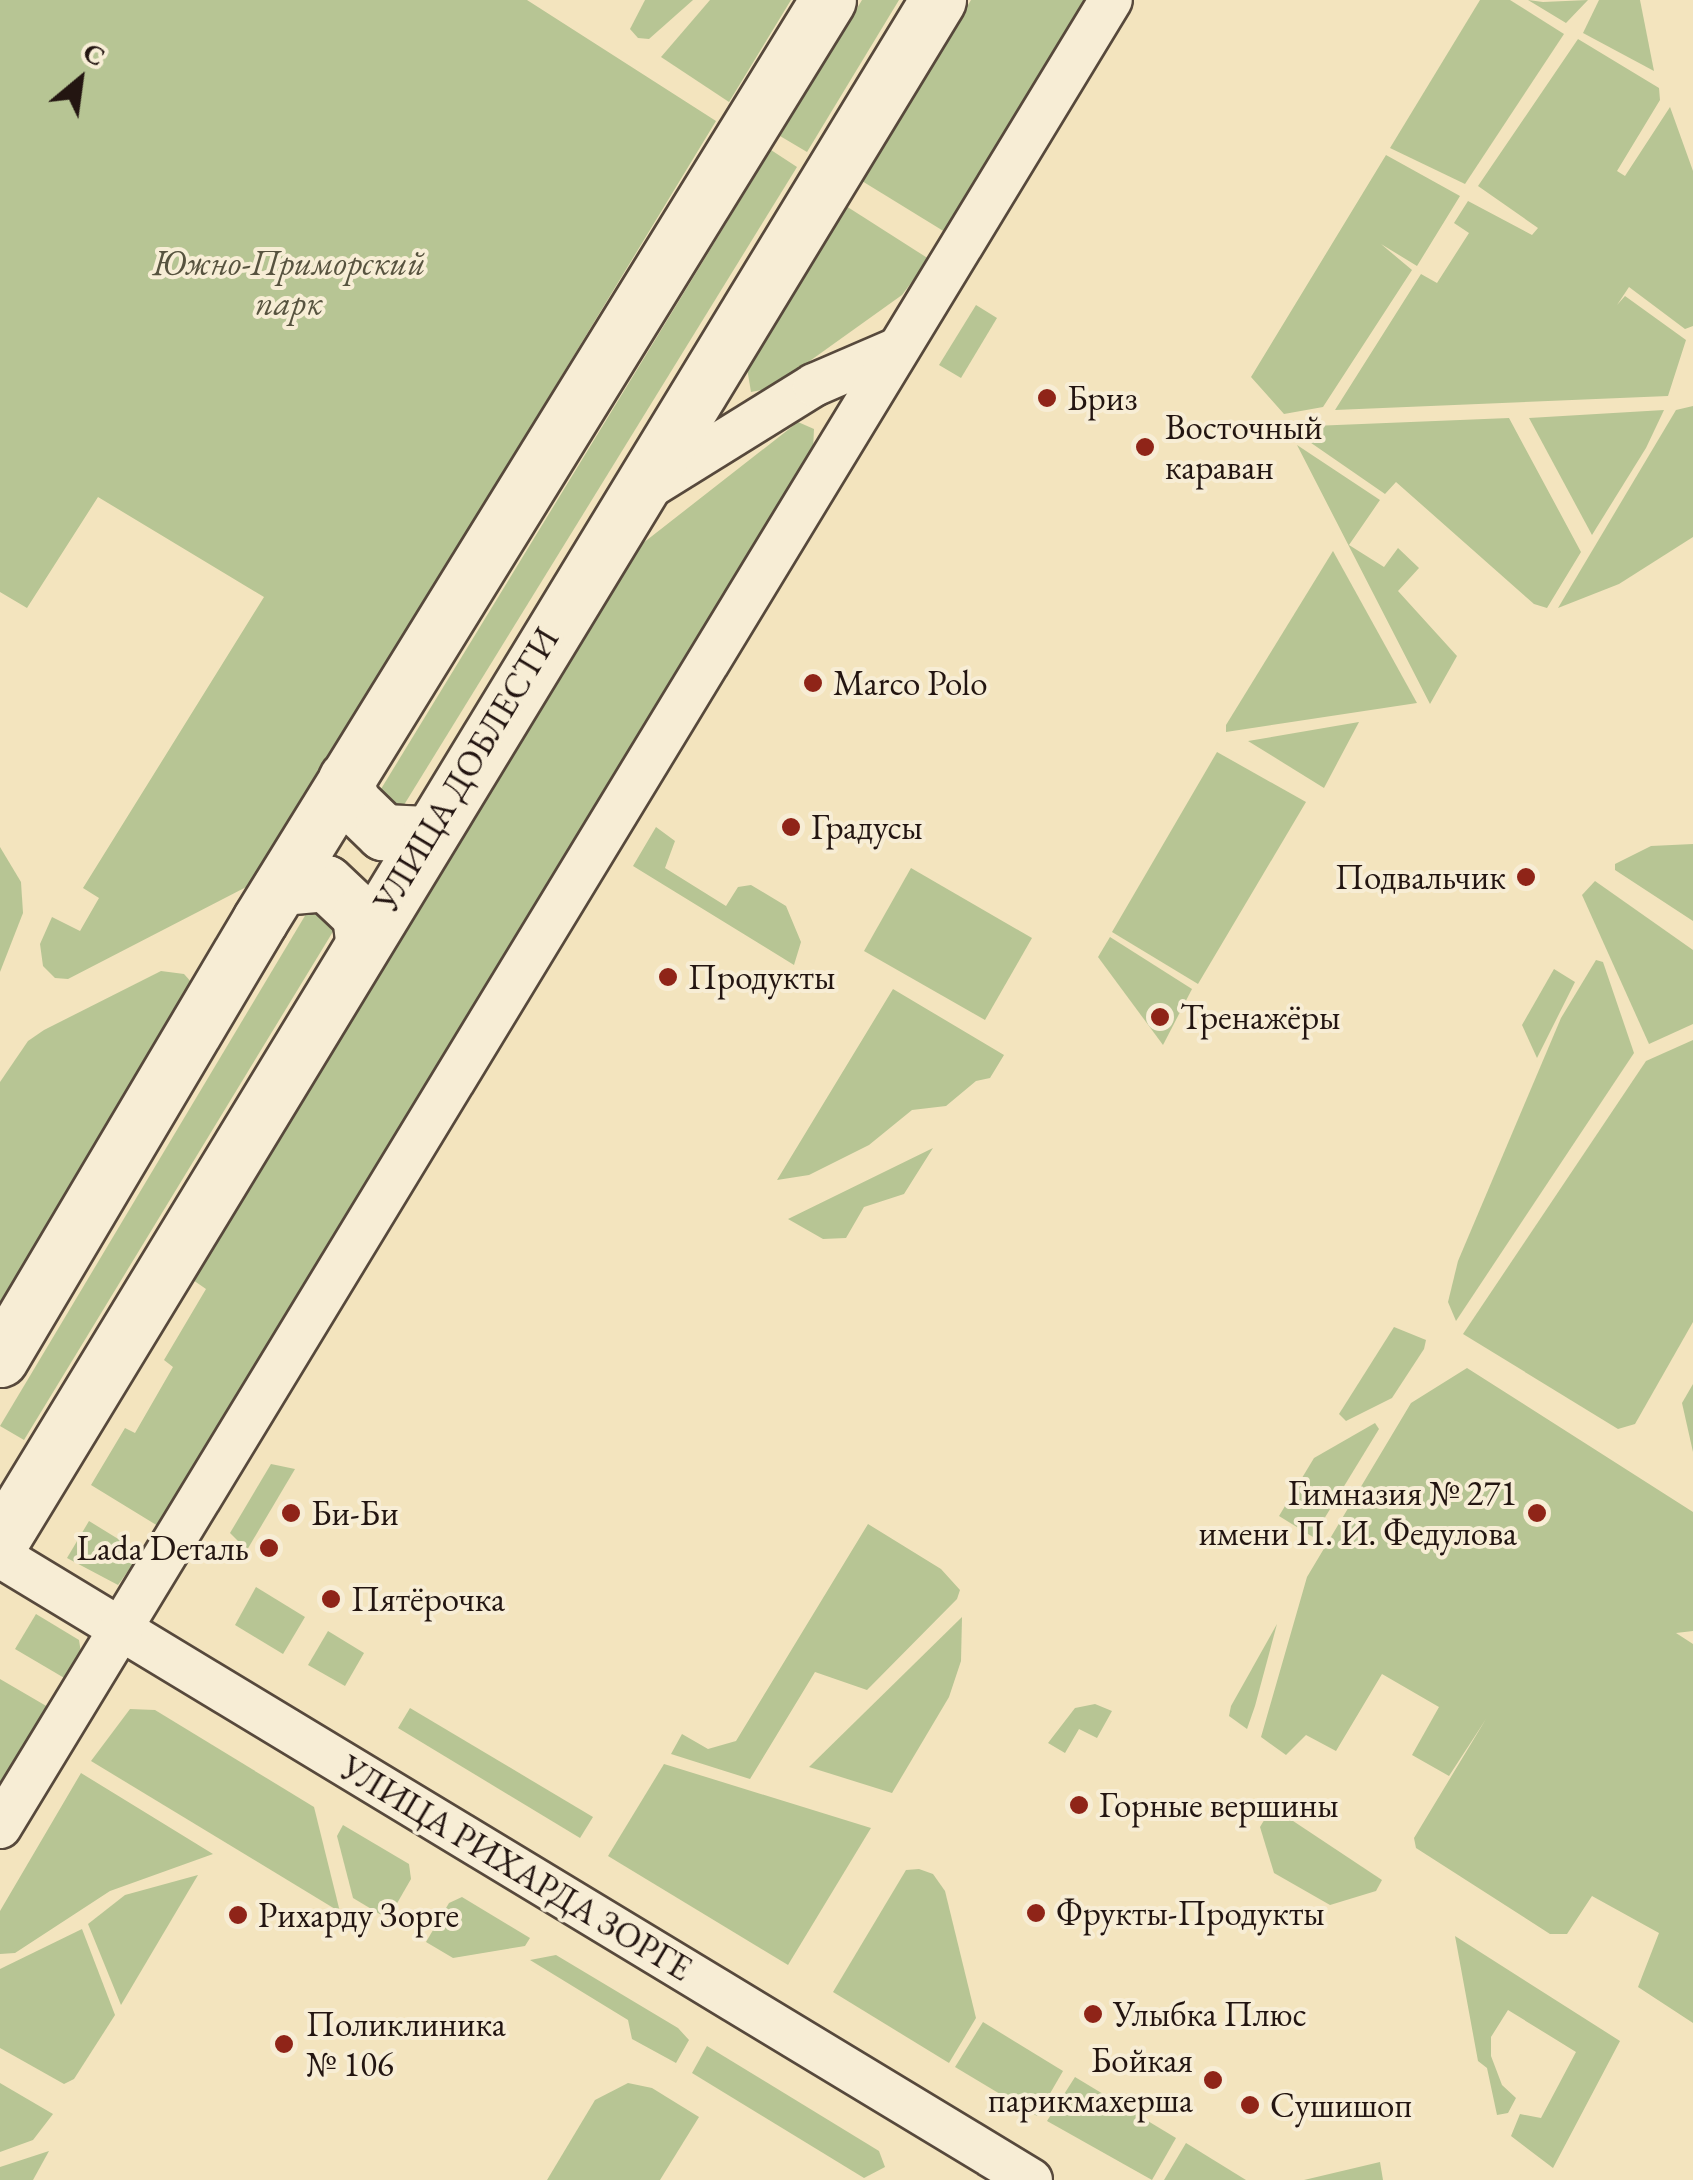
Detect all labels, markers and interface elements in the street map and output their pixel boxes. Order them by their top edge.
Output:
north arrow [30,30,130,130]
text: С [77,33,112,74]
park label: Южно-Приморский парк [153,242,425,324]
place label: Бриз [1067,377,1138,419]
marker: Бриз [1036,387,1058,409]
place label: Восточный караван [1165,406,1323,488]
marker: Восточный караван [1134,436,1156,458]
street label: УЛИЦА ДОБЛЕСТИ [365,621,567,919]
place label: Marco Polo [833,662,987,704]
marker: Marco Polo [802,672,824,694]
place label: Градусы [811,806,923,848]
marker: Градусы [780,816,802,838]
place label: Подвальчик [1335,856,1506,898]
marker: Подвальчик [1515,866,1537,888]
place label: Продукты [688,956,835,998]
marker: Продукты [657,966,679,988]
place label: Тренажёры [1180,996,1340,1038]
marker: Тренажёры [1149,1006,1171,1028]
place label: Гимназия № 271 имени П. И. Федулова [1198,1472,1517,1554]
place label: Би-Би [311,1492,399,1534]
marker: Би-Би [280,1502,302,1524]
marker: Гимназия № 271 имени П. И. Федулова [1526,1502,1548,1524]
place label: Lada Dеталь [77,1527,249,1569]
marker: Lada Dеталь [258,1537,280,1559]
place label: Пятёрочка [351,1578,505,1620]
marker: Пятёрочка [320,1588,342,1610]
street label: УЛИЦА РИХАРДА ЗОРГЕ [333,1746,699,1990]
place label: Горные вершины [1099,1784,1339,1826]
marker: Горные вершины [1068,1794,1090,1816]
place label: Фрукты-Продукты [1056,1892,1325,1934]
place label: Рихарду Зорге [258,1894,459,1936]
marker: Фрукты-Продукты [1025,1902,1047,1924]
marker: Рихарду Зорге [227,1904,249,1926]
place label: Улыбка Плюс [1113,1993,1307,2035]
place label: Поликлиника № 106 [306,2003,506,2085]
marker: Улыбка Плюс [1082,2003,1104,2025]
marker: Поликлиника № 106 [271,2031,297,2057]
place label: Бойкая парикмахерша [988,2039,1193,2121]
marker: Бойкая парикмахерша [1202,2069,1224,2091]
place label: Сушишоп [1270,2084,1412,2126]
marker: Сушишоп [1239,2094,1261,2116]

